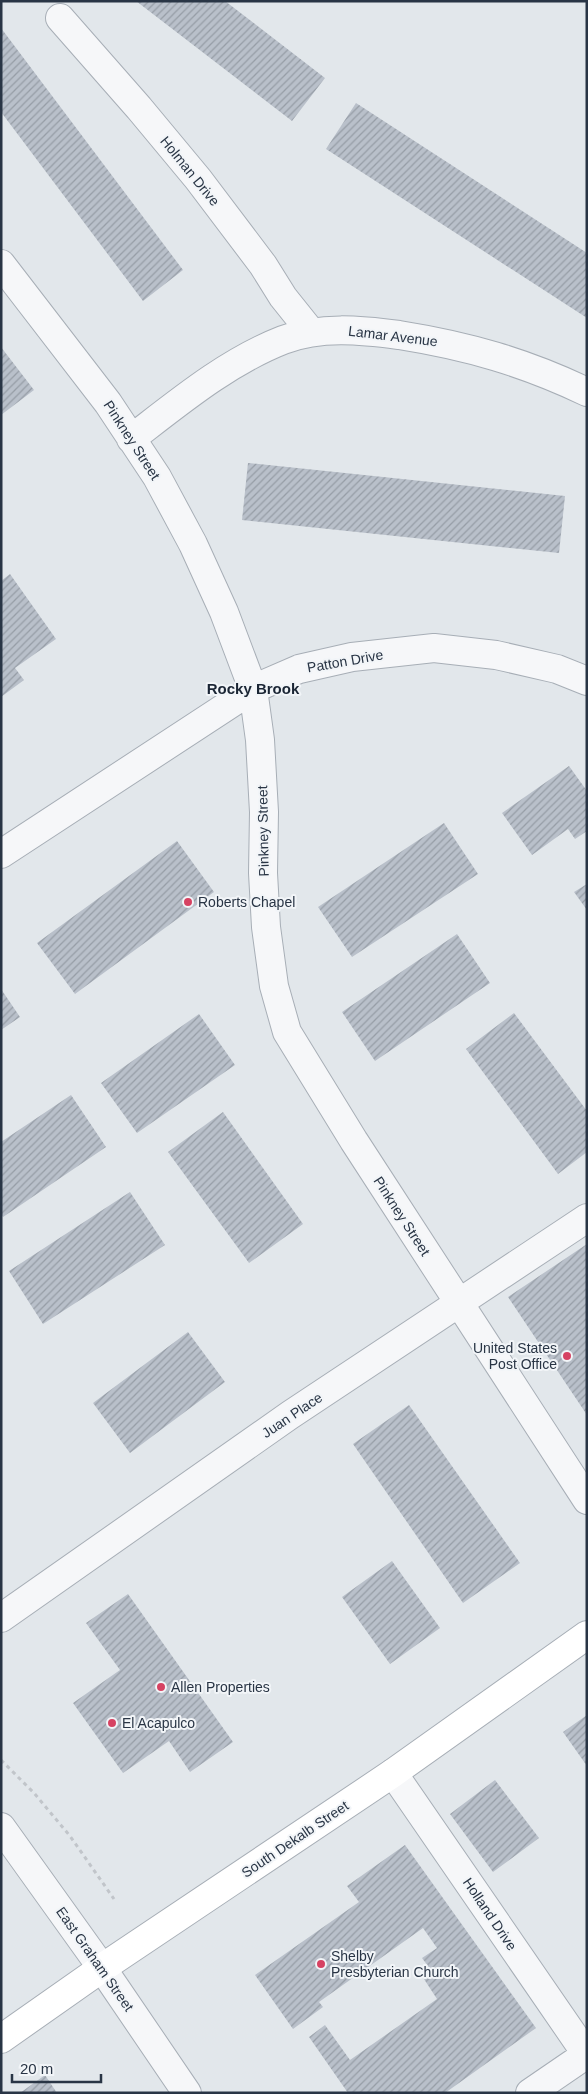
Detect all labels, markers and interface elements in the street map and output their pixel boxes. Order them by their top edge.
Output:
street label: Holman Drive [157,133,223,209]
street label: Lamar Avenue [347,323,439,349]
street label: Pinkney Street [100,397,164,483]
street label: Patton Drive [306,646,385,676]
district label: Rocky Brook [207,680,300,697]
street label: Pinkney Street [254,785,272,877]
place label: Roberts Chapel [198,894,295,910]
marker: Roberts Chapel [182,896,194,908]
street label: Pinkney Street [370,1173,434,1259]
place label: United States Post Office [473,1340,557,1372]
marker: United States Post Office [561,1350,573,1362]
street label: Juan Place [259,1389,325,1441]
place label: Allen Properties [171,1679,270,1695]
marker: Allen Properties [155,1681,167,1693]
place label: El Acapulco [122,1715,195,1731]
marker: El Acapulco [106,1717,118,1729]
street label: South Dekalb Street [239,1797,352,1881]
street label: Holland Drive [460,1875,520,1953]
street label: East Graham Street [53,1904,137,2014]
place label: Shelby Presbyterian Church [331,1948,459,1980]
marker: Shelby Presbyterian Church [315,1958,327,1970]
scale bar [12,2052,101,2084]
text: 20 m [20,2060,53,2077]

